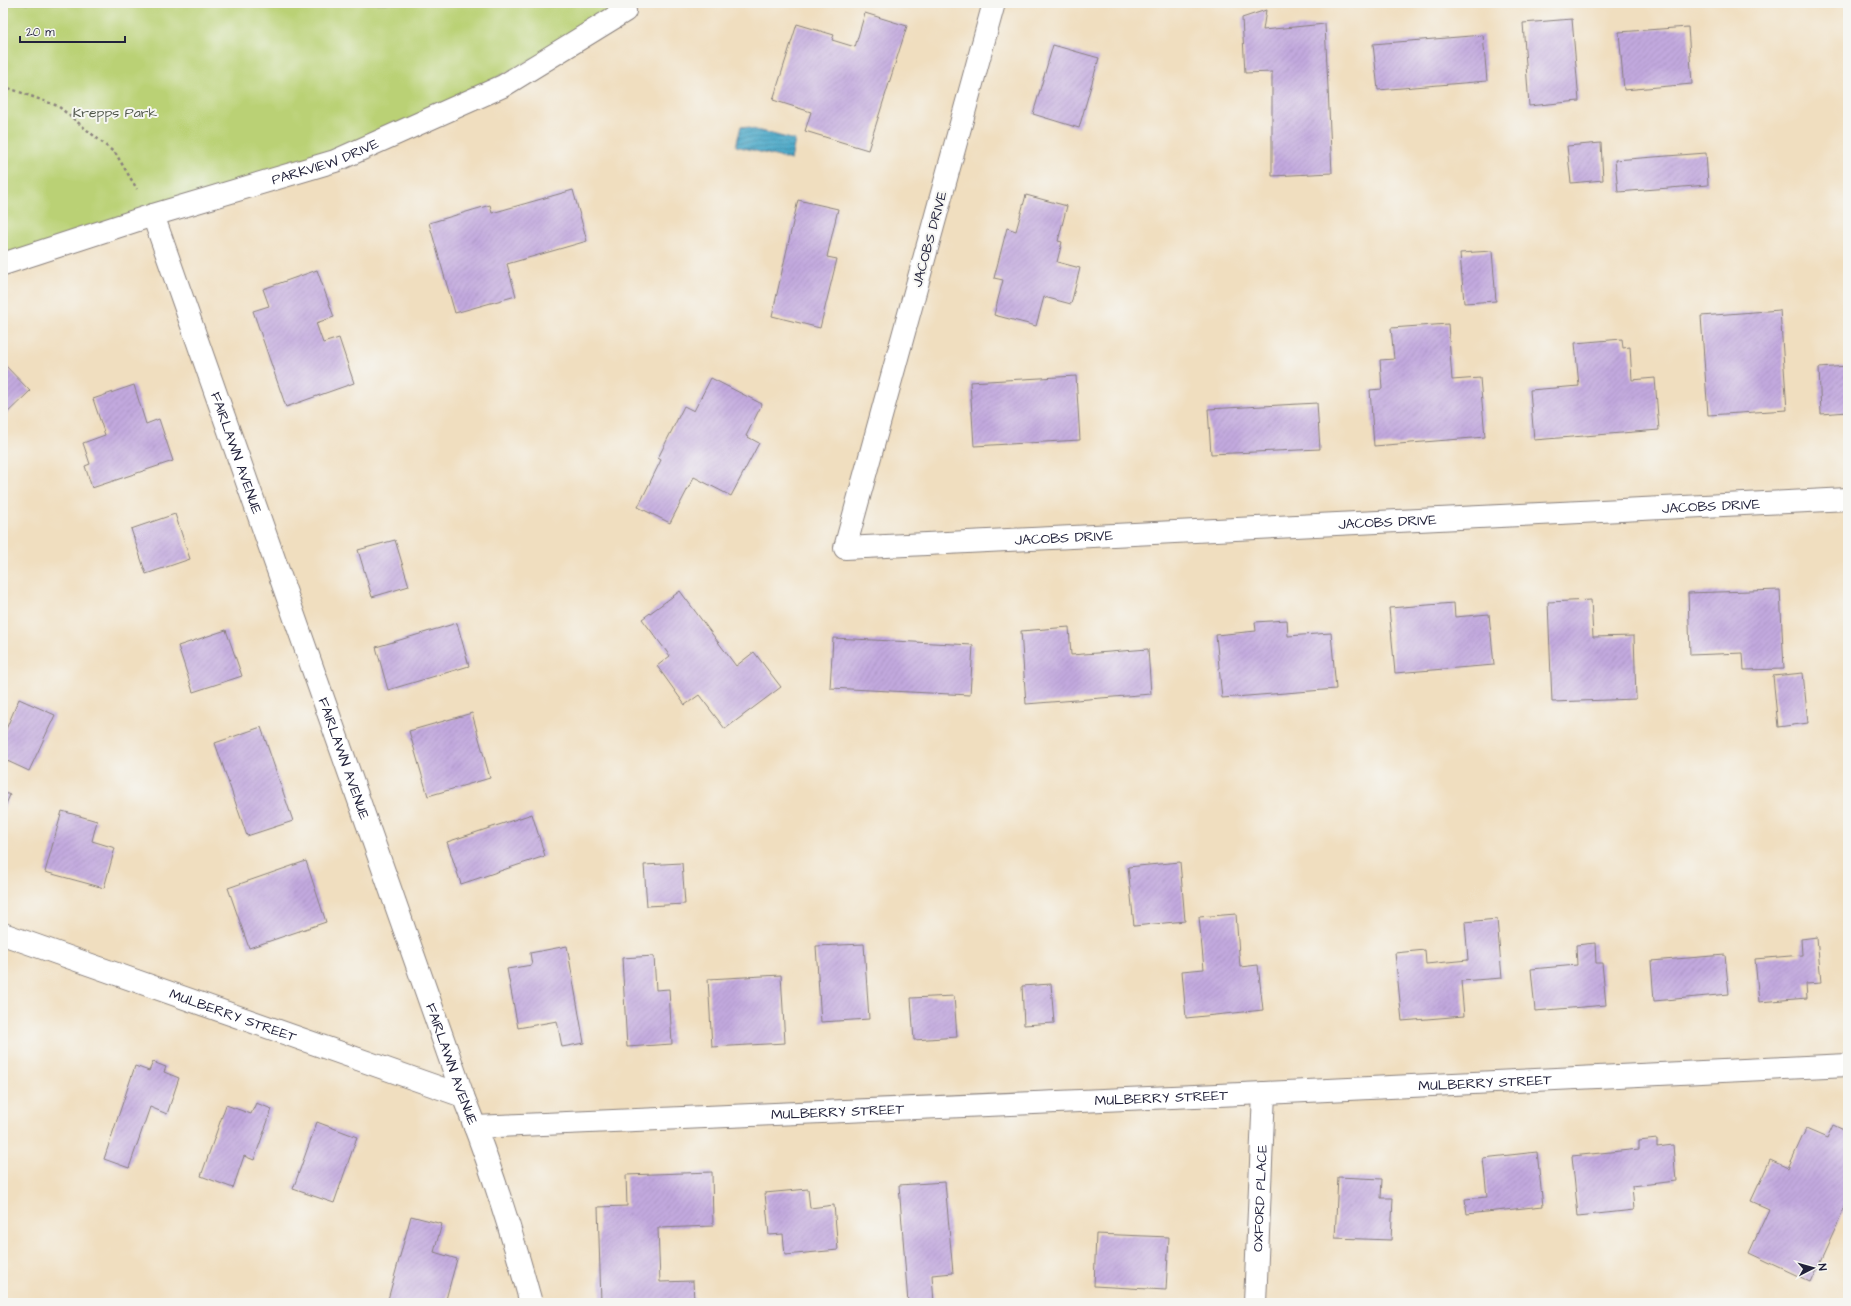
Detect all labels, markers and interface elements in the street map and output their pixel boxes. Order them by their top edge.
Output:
scale bar [20,18,125,44]
text: 20 m [26,24,55,41]
park label: Krepps Park [73,103,158,123]
street label: PARKVIEW DRIVE [269,133,383,190]
street label: JACOBS DRIVE [908,188,953,289]
street label: FAIRLAWN AVENUE [205,389,267,517]
street label: JACOBS DRIVE [1661,494,1761,519]
street label: JACOBS DRIVE [1338,510,1438,535]
street label: JACOBS DRIVE [1014,526,1114,551]
street label: FAIRLAWN AVENUE [313,695,374,823]
street label: MULBERRY STREET [167,984,299,1048]
street label: FAIRLAWN AVENUE [420,1001,483,1129]
street label: MULBERRY STREET [1418,1070,1552,1097]
street label: MULBERRY STREET [1094,1086,1229,1111]
street label: MULBERRY STREET [771,1099,905,1125]
street label: OXFORD PLACE [1248,1143,1273,1252]
north arrow [1793,1248,1833,1288]
text: N [1815,1263,1830,1271]

